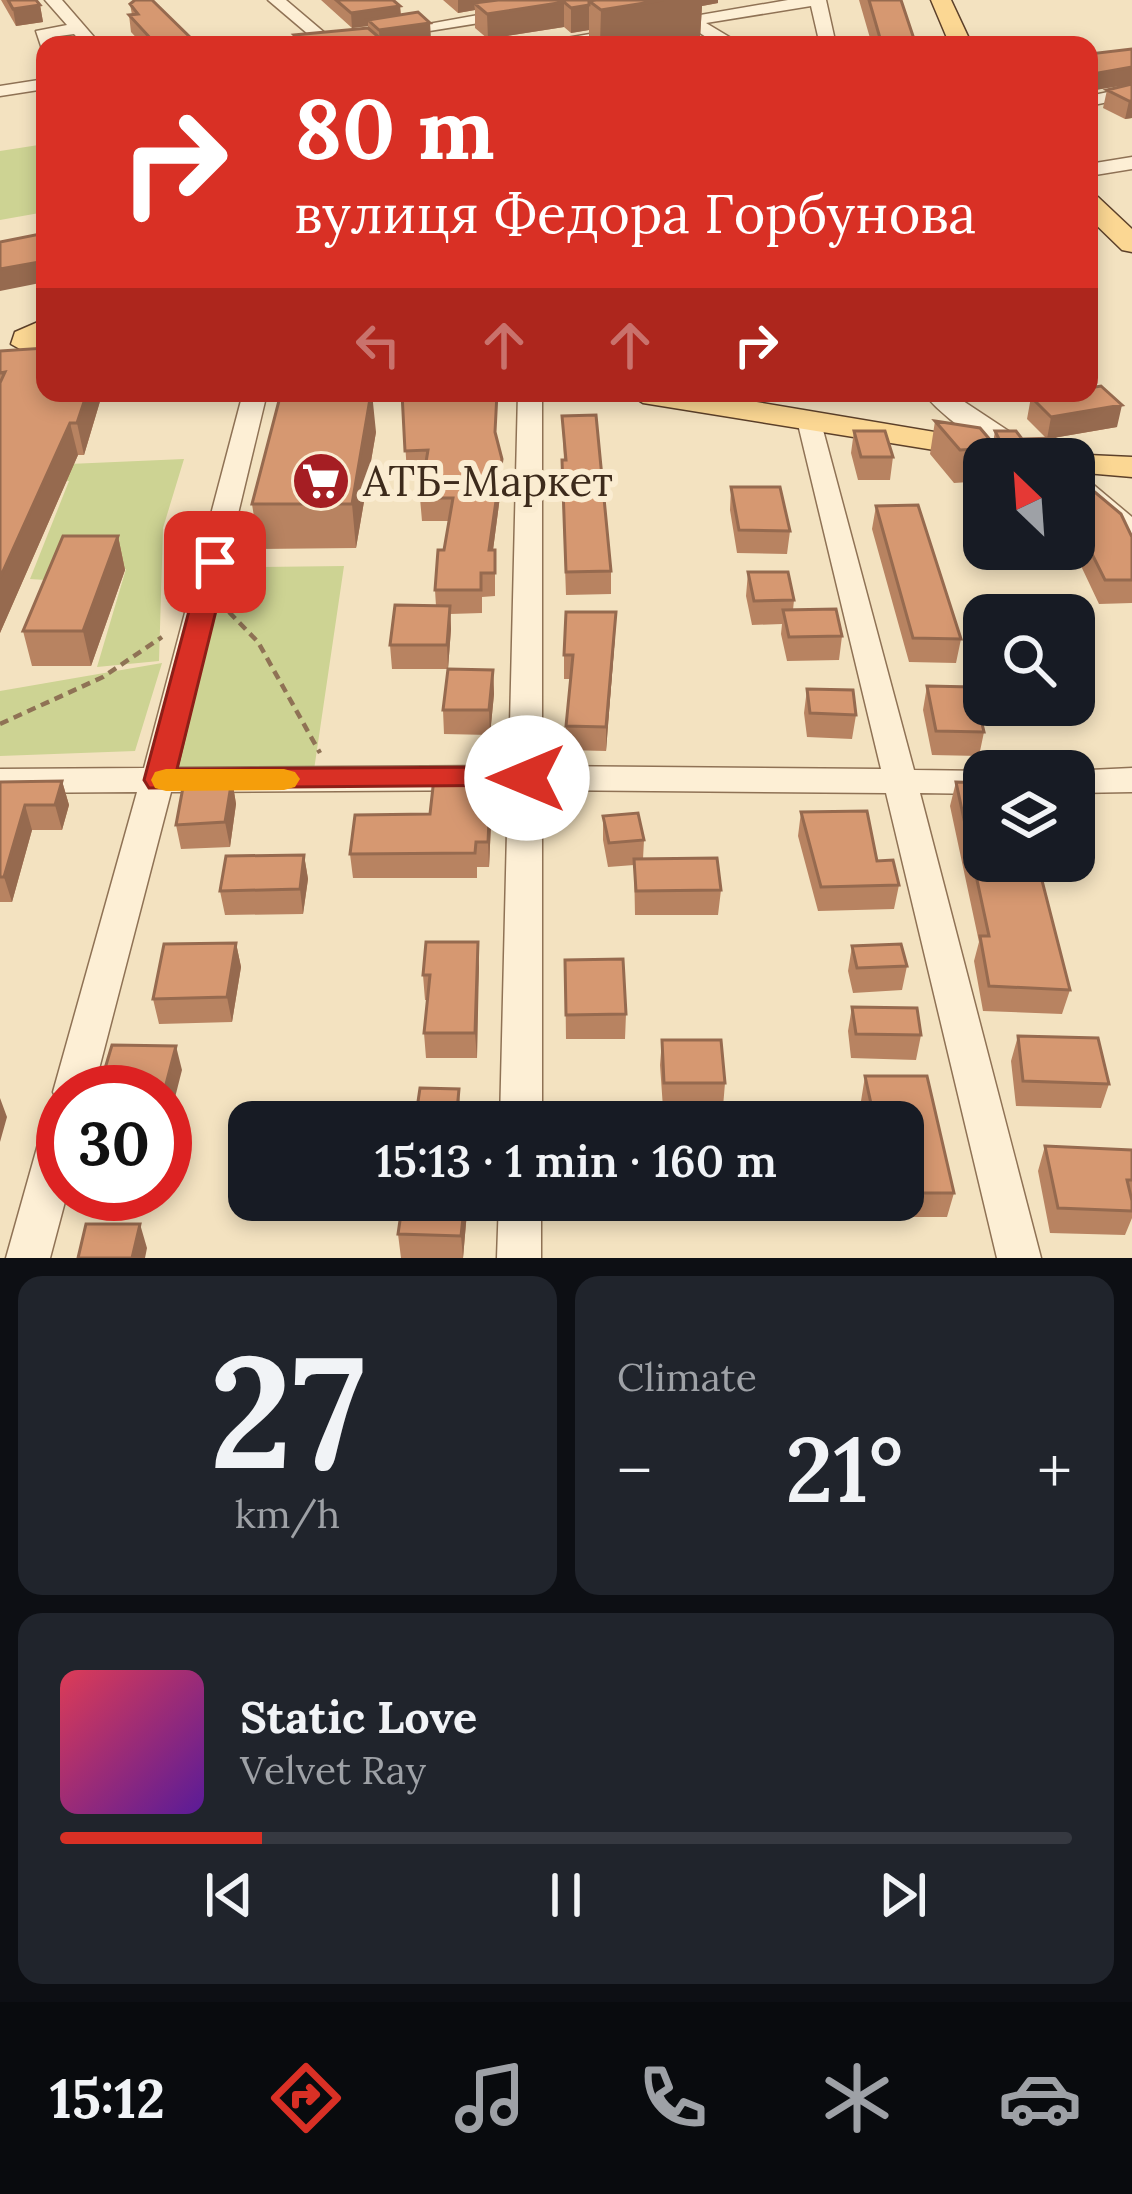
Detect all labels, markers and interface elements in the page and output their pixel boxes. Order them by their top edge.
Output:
text: 80 m [294,74,495,182]
icon: right [96,84,252,240]
text: вулиця Федора Горбунова [294,179,976,248]
icon: left [345,312,411,378]
icon: ahead [471,312,537,378]
icon: ahead [597,312,663,378]
icon: right [723,312,789,378]
north arrow [963,438,1095,570]
map controls [963,438,1095,882]
supermarket icon: АТБ-Маркет [290,450,352,512]
place label: АТБ-Маркет [362,454,613,508]
pin [164,511,266,613]
icon: arrive [182,529,248,595]
button: search [963,594,1095,726]
position arrow [464,715,590,841]
button: layers [963,750,1095,882]
speed limit sign: 30 [36,1065,192,1221]
text: 15:13 · 1 min · 160 m [375,1132,777,1189]
text: 27 [209,1311,366,1511]
text: Climate [617,1352,757,1402]
text: 21° [785,1411,904,1527]
text: − [617,1428,652,1512]
text: + [1037,1428,1072,1512]
text: km/h [235,1489,340,1539]
text: Static Love [240,1688,477,1745]
text: Velvet Ray [240,1745,426,1795]
icon: previous [196,1862,262,1928]
icon: pause [533,1862,599,1928]
icon: next [870,1862,936,1928]
icon: directions [264,2056,348,2140]
icon: music [448,2056,532,2140]
icon: phone [631,2056,715,2140]
icon: climate [815,2056,899,2140]
icon: car [998,2056,1082,2140]
text: 15:12 [50,2064,165,2133]

